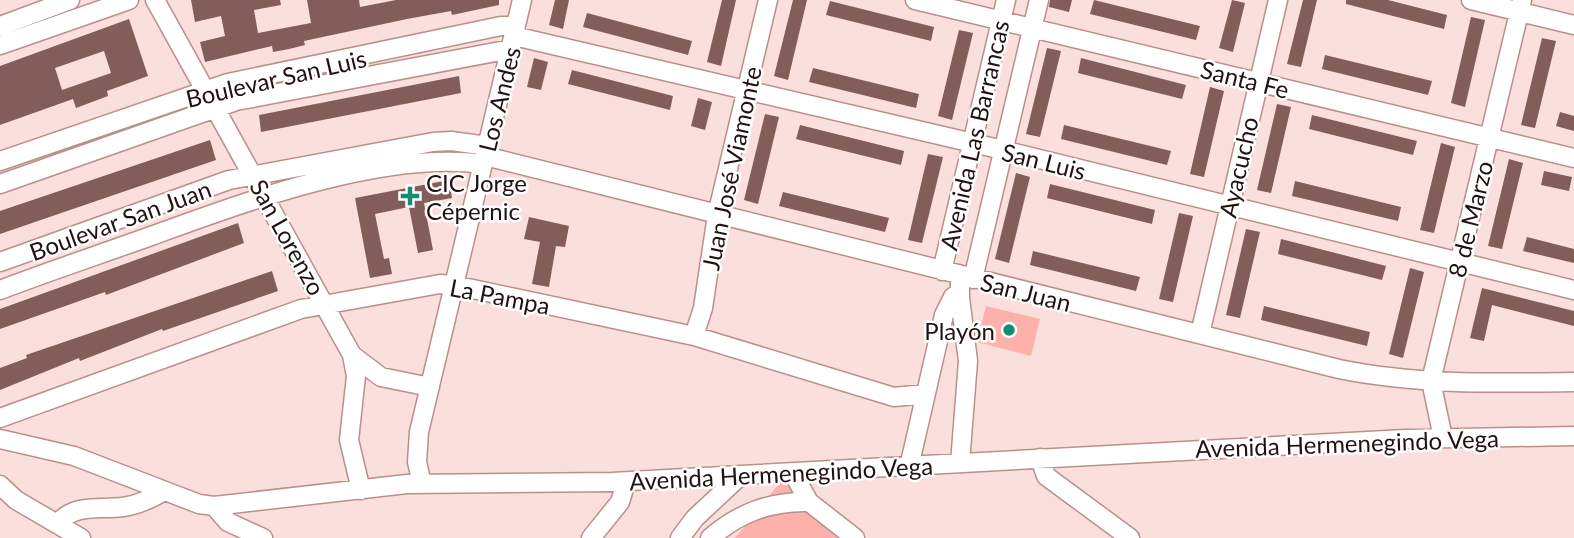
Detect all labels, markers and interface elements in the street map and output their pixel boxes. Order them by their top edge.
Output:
street label: Avenida Las Barrancas [933,17,1015,253]
street label: Boulevar San Luis [183,43,369,113]
street label: Los Andes [472,44,526,154]
street label: Santa Fe [1198,54,1292,104]
street label: Juan José Viamonte [695,64,767,272]
street label: Ayacucho [1212,114,1264,220]
street label: San Luis [999,137,1089,185]
street label: 8 de Marzo [1442,158,1498,280]
place label: CIC Jorge Cépernic [426,168,527,225]
street label: Boulevar San Juan [25,174,215,266]
street label: San Lorenzo [244,174,332,300]
marker: CIC Jorge Cépernic [400,186,420,206]
street label: San Juan [978,267,1074,317]
street label: La Pampa [447,272,553,320]
place label: Playón [924,316,995,345]
marker: Playón [1001,322,1017,338]
street label: Avenida Hermenegindo Vega [1195,423,1499,463]
street label: Avenida Hermenegindo Vega [628,451,934,495]

